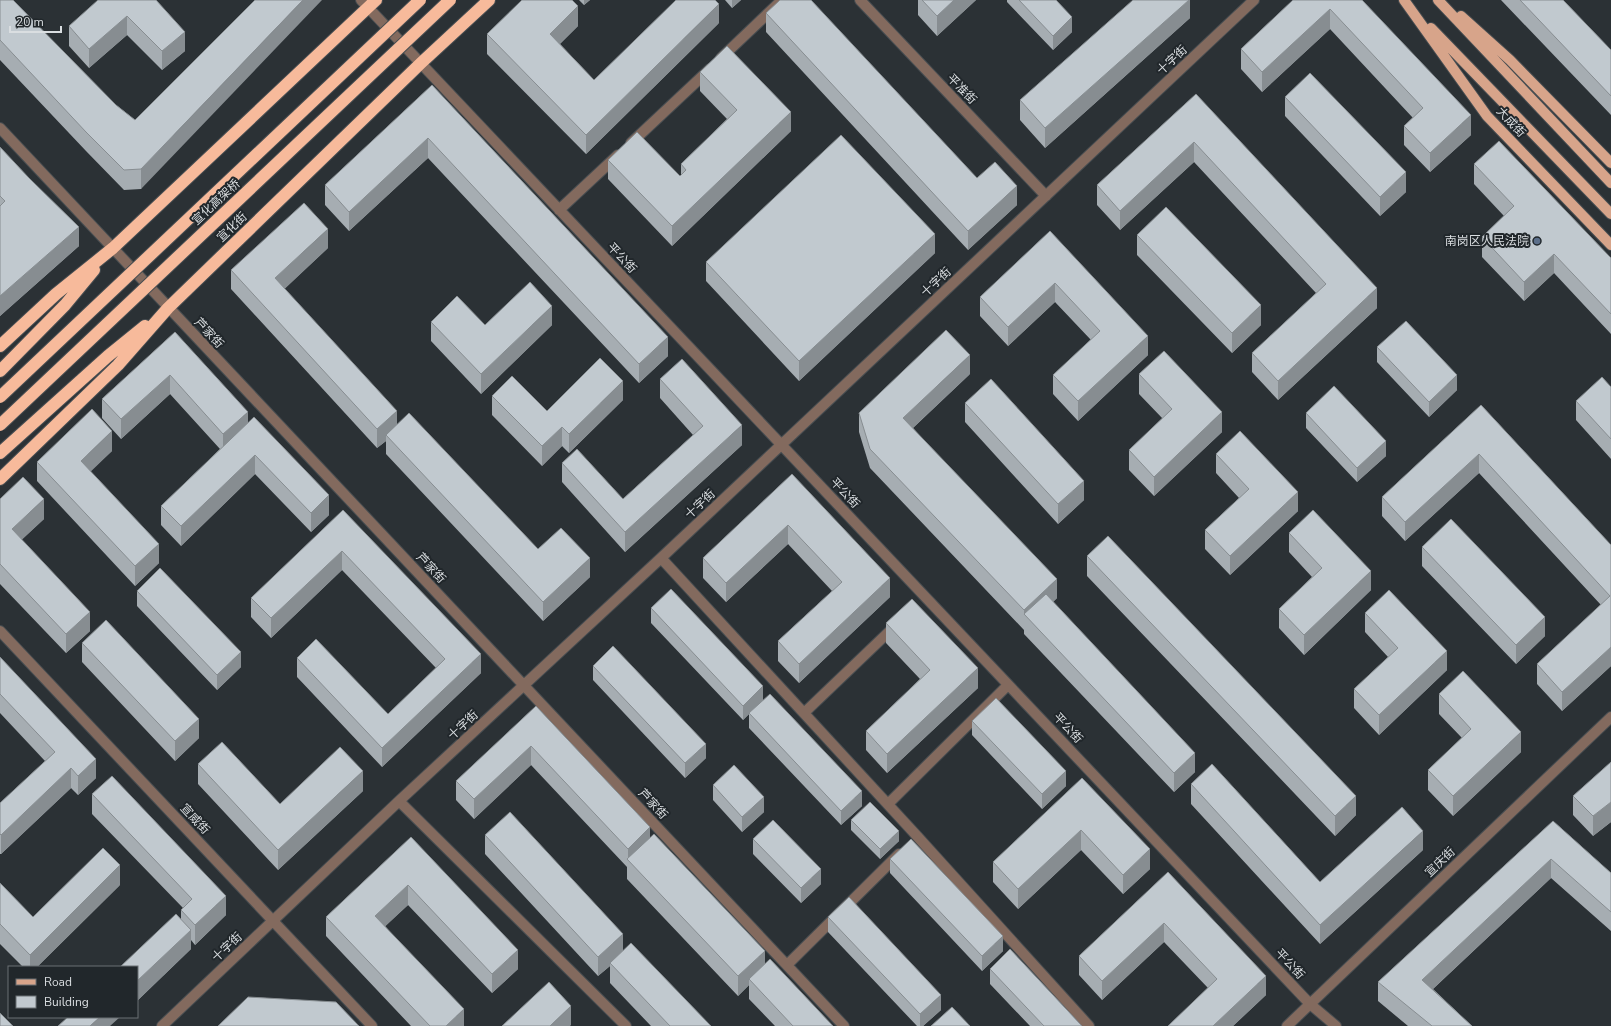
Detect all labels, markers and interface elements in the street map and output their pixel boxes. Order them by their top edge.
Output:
scale bar [10,8,61,34]
text: 20 m [16,14,44,30]
street label: 十字街 [1153,42,1191,78]
street label: 平准街 [944,70,980,108]
street label: 大成街 [1493,103,1529,141]
street label: 宣化高架桥 [189,176,243,228]
street label: 宣化街 [213,209,251,245]
place label: 南岗区人民法院 [1445,233,1529,249]
marker: 南岗区人民法院 [1532,236,1542,246]
street label: 平公街 [604,239,640,277]
street label: 十字街 [917,264,955,300]
street label: 芦家街 [191,314,227,352]
street label: 平公街 [827,474,863,512]
street label: 十字街 [681,486,719,522]
street label: 芦家街 [413,549,449,587]
street label: 十字街 [444,707,482,743]
street label: 平公街 [1050,709,1086,747]
street label: 芦家街 [635,785,671,823]
street label: 宣威街 [177,800,213,838]
street label: 宣庆街 [1421,844,1459,880]
street label: 十字街 [208,929,246,965]
street label: 平公街 [1272,945,1308,983]
legend [8,966,138,1018]
text: Road [44,974,72,990]
text: Building [44,994,89,1010]

